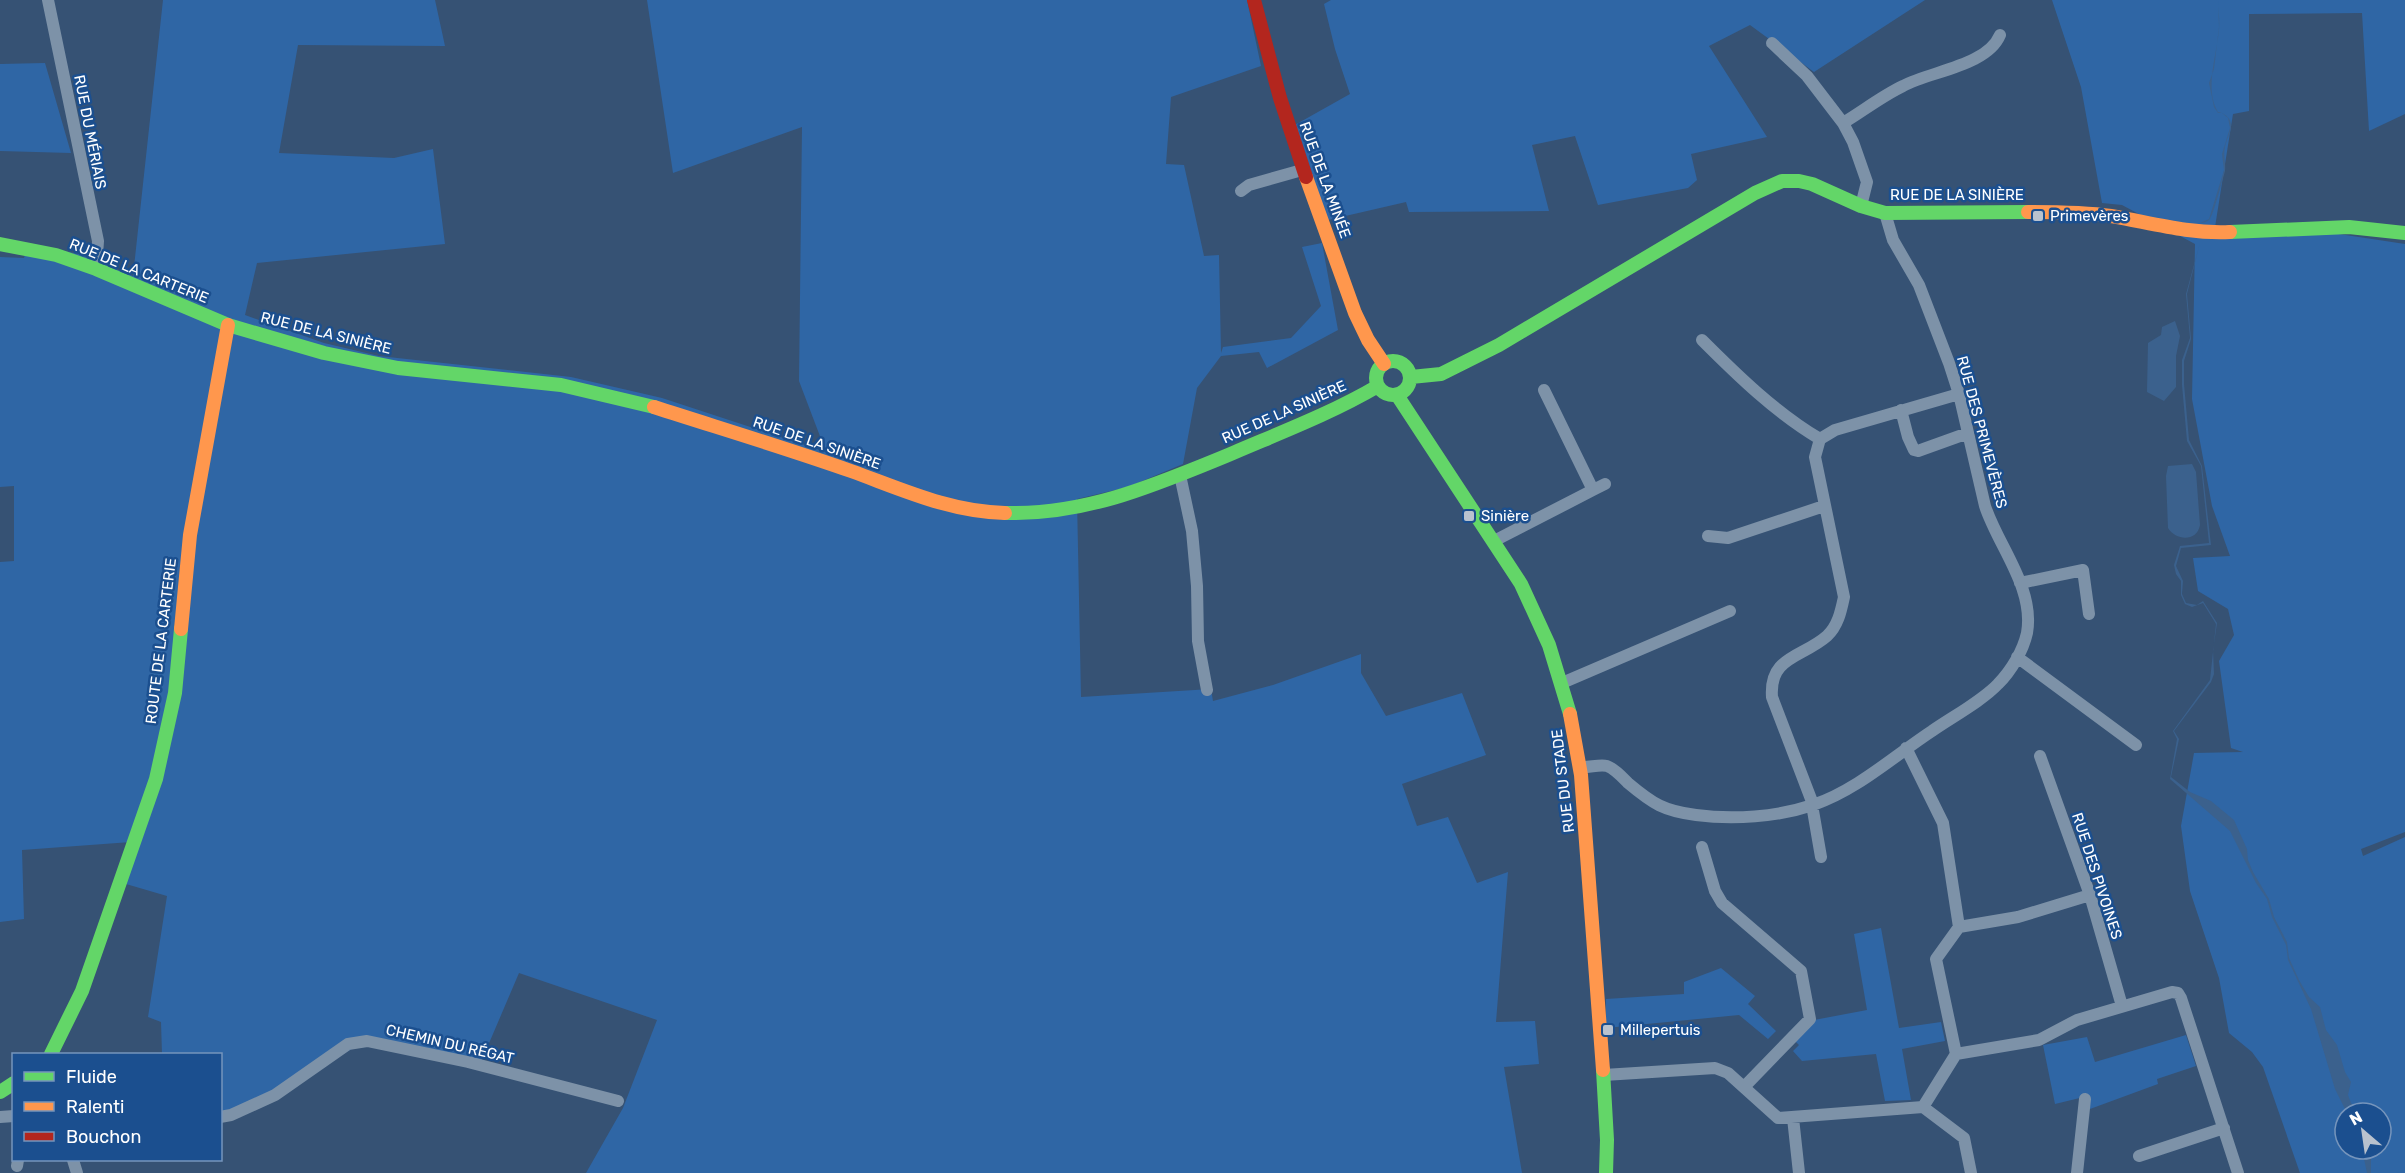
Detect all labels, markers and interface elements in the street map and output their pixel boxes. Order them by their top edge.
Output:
street label: RUE DU MÉRIAIS [70,73,110,191]
street label: RUE DE LA MINÉE [1296,119,1354,241]
street label: RUE DE LA SINIÈRE [1890,186,2024,204]
place label: Primevères [2050,207,2129,225]
marker: Primevères [2031,209,2045,223]
street label: RUE DE LA CARTERIE [67,235,211,307]
street label: RUE DE LA SINIÈRE [259,308,393,358]
street label: RUE DES PRIMEVÈRES [1953,354,2011,510]
street label: RUE DE LA SINIÈRE [1219,377,1349,447]
street label: RUE DE LA SINIÈRE [751,413,883,473]
place label: Sinière [1481,507,1529,525]
marker: Sinière [1462,509,1476,523]
street label: ROUTE DE LA CARTERIE [142,557,180,725]
street label: RUE DU STADE [1548,728,1578,834]
street label: RUE DES PIVOINES [2068,811,2126,941]
street label: CHEMIN DU RÉGAT [384,1021,516,1068]
place label: Millepertuis [1620,1021,1701,1039]
marker: Millepertuis [1601,1023,1615,1037]
legend [12,1053,222,1161]
text: Fluide [66,1066,117,1088]
text: Ralenti [66,1096,124,1118]
north arrow [2333,1101,2393,1161]
text: N [2346,1107,2366,1129]
text: Bouchon [66,1126,141,1148]

